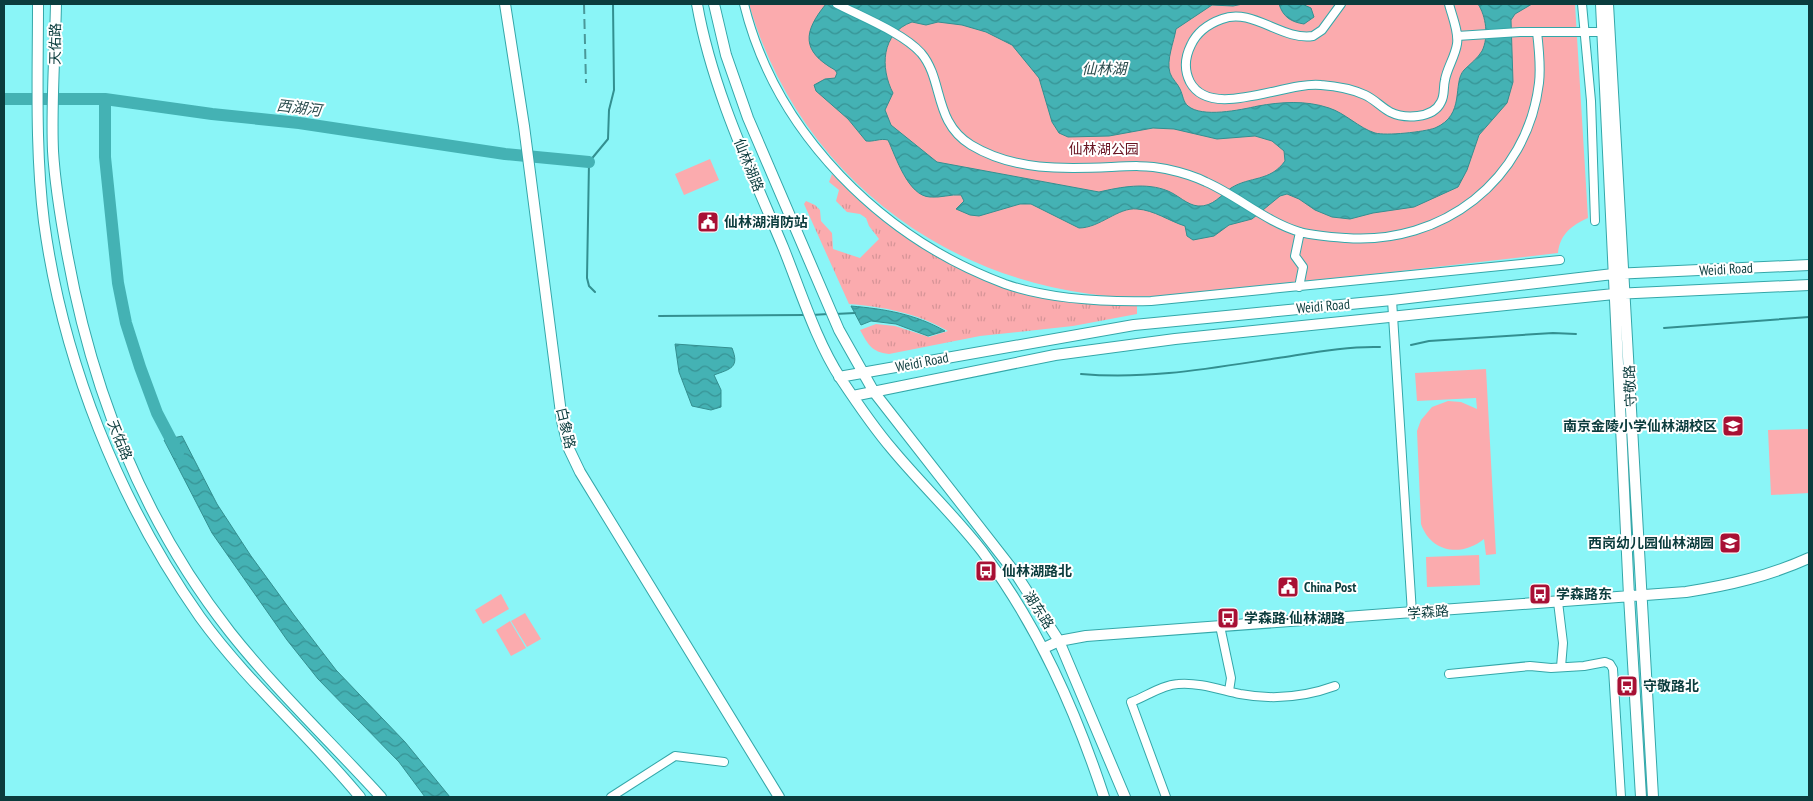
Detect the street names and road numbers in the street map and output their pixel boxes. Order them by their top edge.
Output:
street label: 天佑路 [46,23,64,65]
street label: 仙林湖路 [730,136,768,194]
street label: Weidi Road [1699,259,1753,279]
street label: Weidi Road [1295,295,1351,317]
street label: Weidi Road [894,348,950,376]
street label: 守敬路 [1620,365,1640,407]
street label: 白象路 [553,406,579,450]
street label: 天佑路 [104,417,136,463]
street label: 湖东路 [1020,587,1058,633]
street label: 学森路 [1406,602,1450,622]

